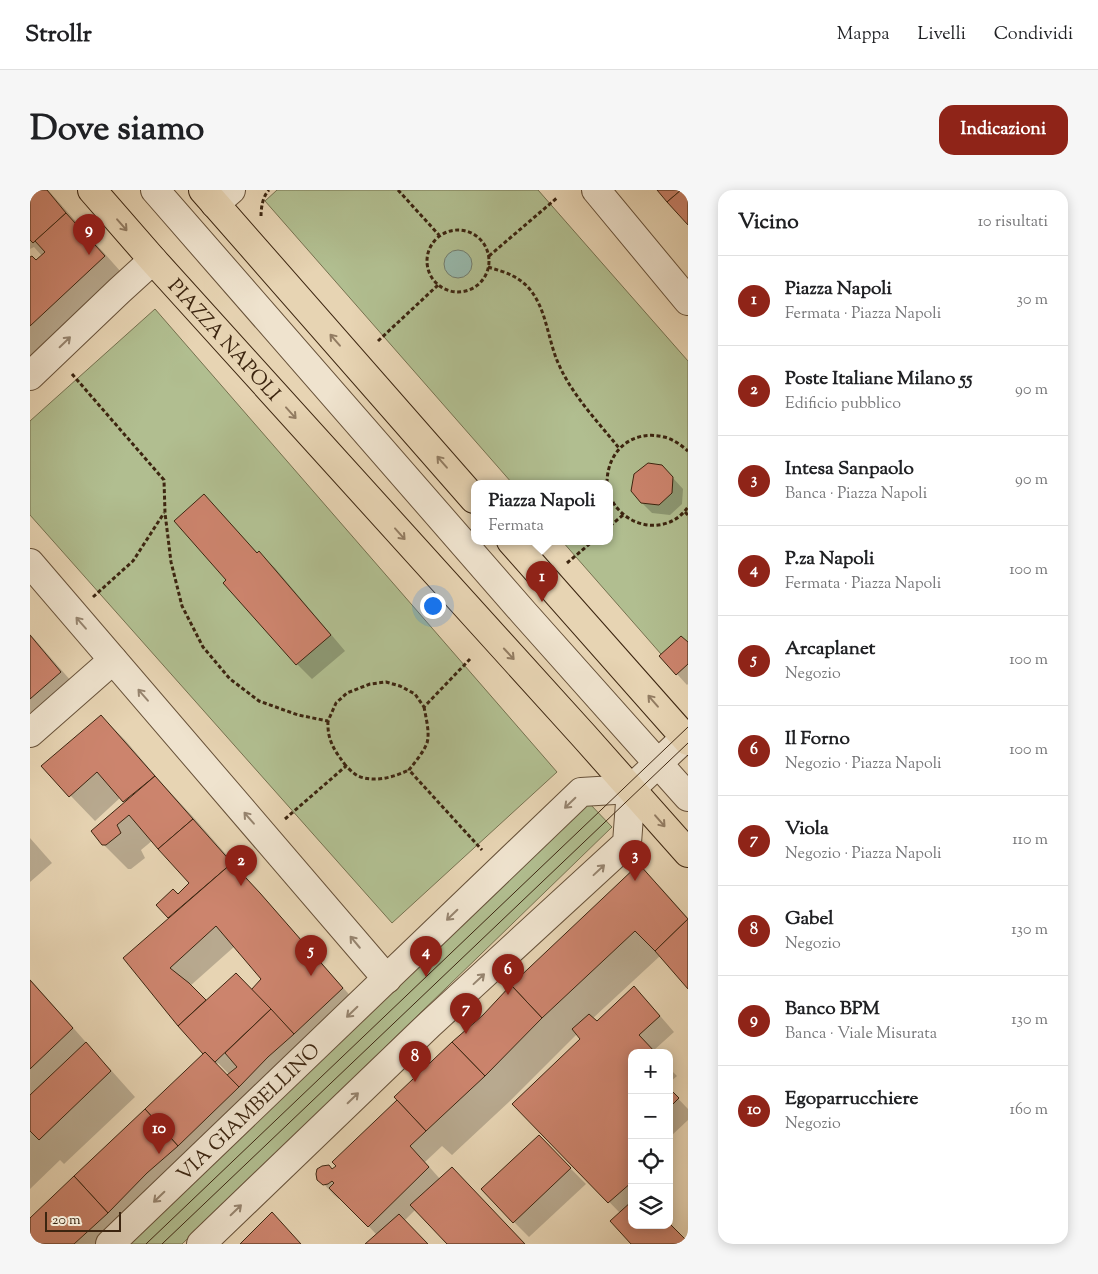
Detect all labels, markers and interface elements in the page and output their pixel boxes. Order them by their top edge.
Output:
text: Strollr [25,18,92,52]
text: Mappa [837,22,890,48]
text: Livelli [918,22,966,48]
text: Condividi [994,22,1073,48]
text: Dove siamo [30,105,204,156]
button: Indicazioni [939,105,1068,155]
text: Vicino [738,208,799,238]
text: 10 risultati [978,211,1048,234]
pin: 9 [73,214,105,255]
one-way arrow [116,219,128,232]
street label: PIAZZA NAPOLI [160,274,286,409]
text: Piazza Napoli [785,276,892,303]
text: 1 [751,289,757,312]
text: 30 m [1017,289,1048,312]
text: Fermata · Piazza Napoli [785,303,941,326]
one-way arrow [330,334,341,347]
one-way arrow [59,336,71,348]
text: Poste Italiane Milano 55 [785,366,973,393]
text: 2 [750,379,758,402]
text: 90 m [1015,379,1048,402]
text: Edificio pubblico [785,393,901,416]
one-way arrow [285,407,297,420]
one-way arrow [437,456,448,469]
text: Intesa Sanpaolo [785,456,914,483]
text: 3 [751,469,757,492]
text: 90 m [1015,469,1048,492]
popup [471,480,613,545]
text: Banca · Piazza Napoli [785,483,927,506]
text: Piazza Napoli [489,488,595,515]
text: Fermata [489,515,544,538]
one-way arrow [394,527,406,540]
text: P.za Napoli [785,546,874,573]
text: 4 [750,559,758,582]
text: 100 m [1009,559,1048,582]
pin: 1 [526,561,558,602]
text: Fermata · Piazza Napoli [785,573,941,596]
your location [420,593,446,619]
one-way arrow [75,616,87,629]
text: Arcaplanet [785,636,875,663]
one-way arrow [503,648,515,661]
text: 5 [751,649,757,672]
text: 100 m [1009,649,1048,672]
text: Negozio [785,663,841,686]
one-way arrow [138,689,149,702]
one-way arrow [647,695,659,708]
text: Il Forno [785,726,850,753]
text: 6 [750,739,758,762]
text: 100 m [1009,739,1048,762]
text: Negozio · Piazza Napoli [785,753,942,776]
one-way arrow [563,797,576,809]
one-way arrow [244,812,255,825]
one-way arrow [654,815,665,828]
text: Viola [785,816,829,843]
text: 7 [750,829,758,852]
text: 110 m [1012,829,1048,852]
pin: 3 [619,840,651,881]
text: Negozio · Piazza Napoli [785,843,942,866]
pin: 2 [225,845,257,886]
one-way arrow [592,864,605,875]
text: Gabel [785,906,834,933]
one-way arrow [447,909,459,921]
text: 8 [750,919,758,942]
text: 130 m [1011,919,1048,942]
text: Negozio [785,933,841,956]
pin: 5 [295,935,327,976]
one-way arrow [349,936,360,949]
pin: 4 [410,936,442,977]
pin: 6 [492,954,524,995]
one-way arrow [472,974,485,985]
pin: 7 [450,993,482,1034]
text: Banco BPM [785,996,880,1023]
one-way arrow [345,1006,358,1018]
text: 9 [750,1009,758,1032]
text: 130 m [1011,1009,1048,1032]
text: Banca · Viale Misurata [785,1023,937,1046]
street label: VIA GIAMBELLINO [171,1038,328,1190]
pin: 8 [399,1041,431,1082]
map controls [628,1049,673,1229]
button: + [628,1049,673,1094]
text: Egoparrucchiere [785,1086,918,1113]
one-way arrow [347,1092,360,1104]
button: − [628,1094,673,1139]
text: 10 [747,1099,761,1122]
text: 160 m [1010,1099,1048,1122]
pin: 10 [143,1113,175,1154]
text: Negozio [785,1113,841,1136]
button: locate [628,1139,673,1184]
button: layers [628,1184,673,1229]
one-way arrow [152,1191,165,1203]
one-way arrow [230,1204,242,1216]
scale bar [45,1209,121,1232]
text: 20 m [52,1211,81,1231]

